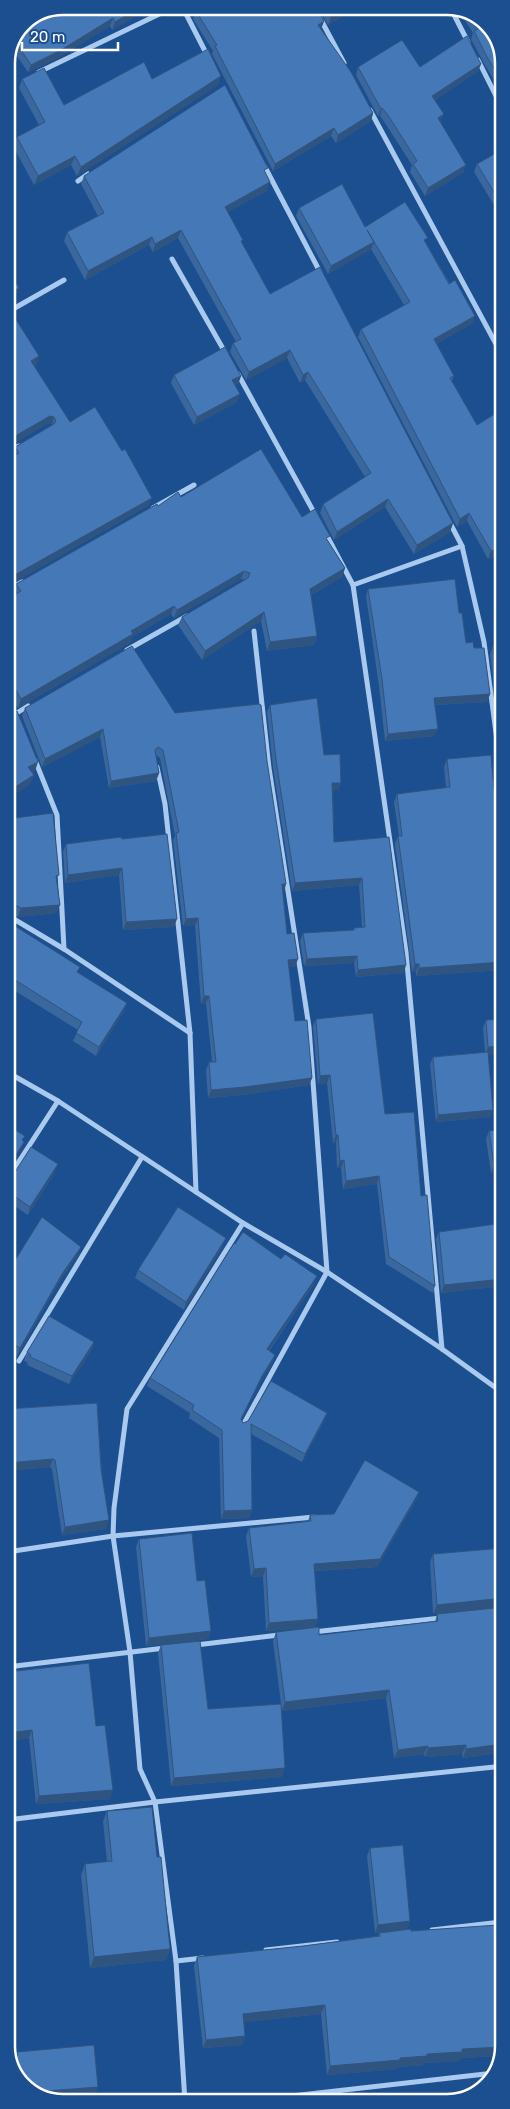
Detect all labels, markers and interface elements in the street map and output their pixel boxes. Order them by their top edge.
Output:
scale bar [22,20,119,52]
text: 20 m [30,28,65,46]

